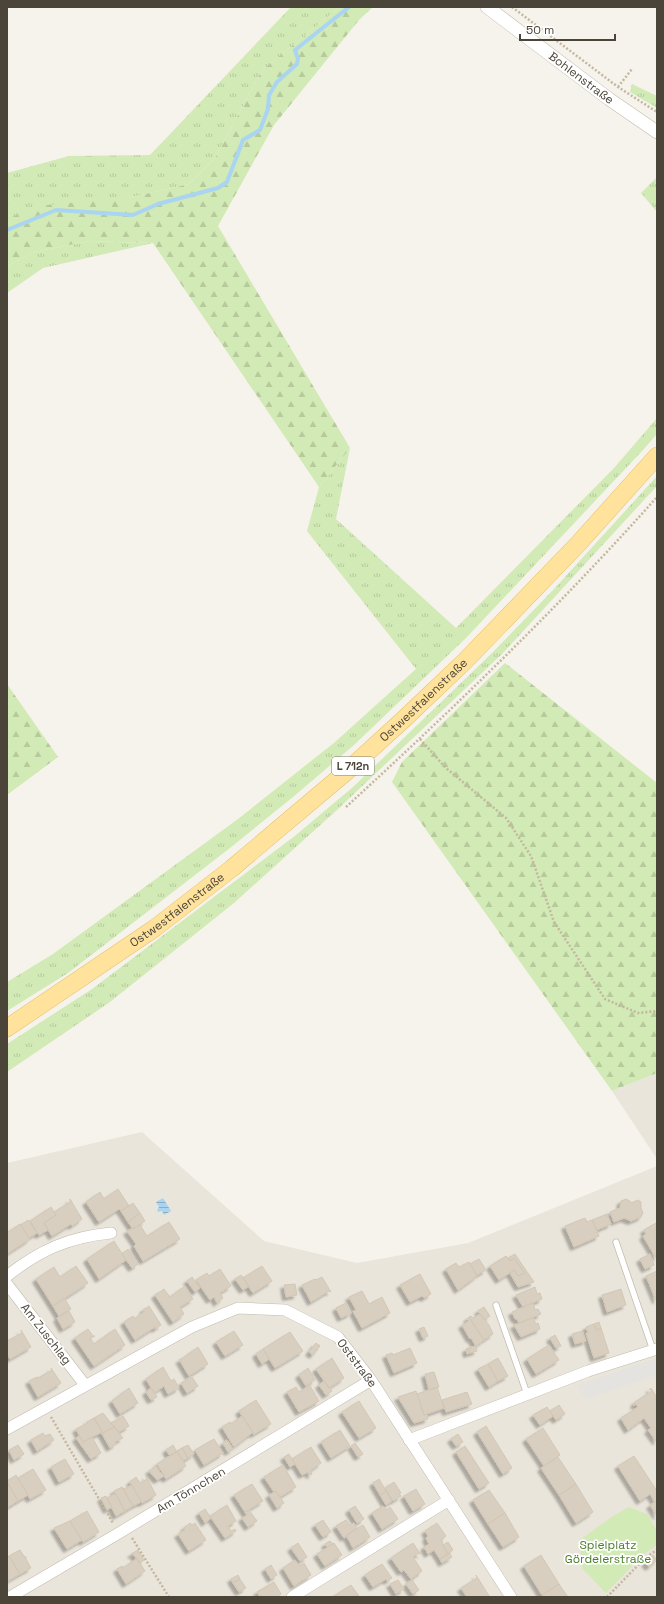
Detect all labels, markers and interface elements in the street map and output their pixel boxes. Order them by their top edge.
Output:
scale bar [520,16,615,42]
text: 50 m [526,22,554,38]
street label: Bohlenstraße [545,48,617,108]
street label: Ostwestfalenstraße [376,655,471,745]
road number: L 712n [332,757,374,775]
street label: Ostwestfalenstraße [126,869,228,951]
street label: Am Zuschlag [17,1300,75,1368]
street label: Oststraße [333,1335,381,1391]
street label: Am Tönnchen [154,1463,228,1517]
park label: Spielplatz Gördelerstraße [565,1537,651,1567]

